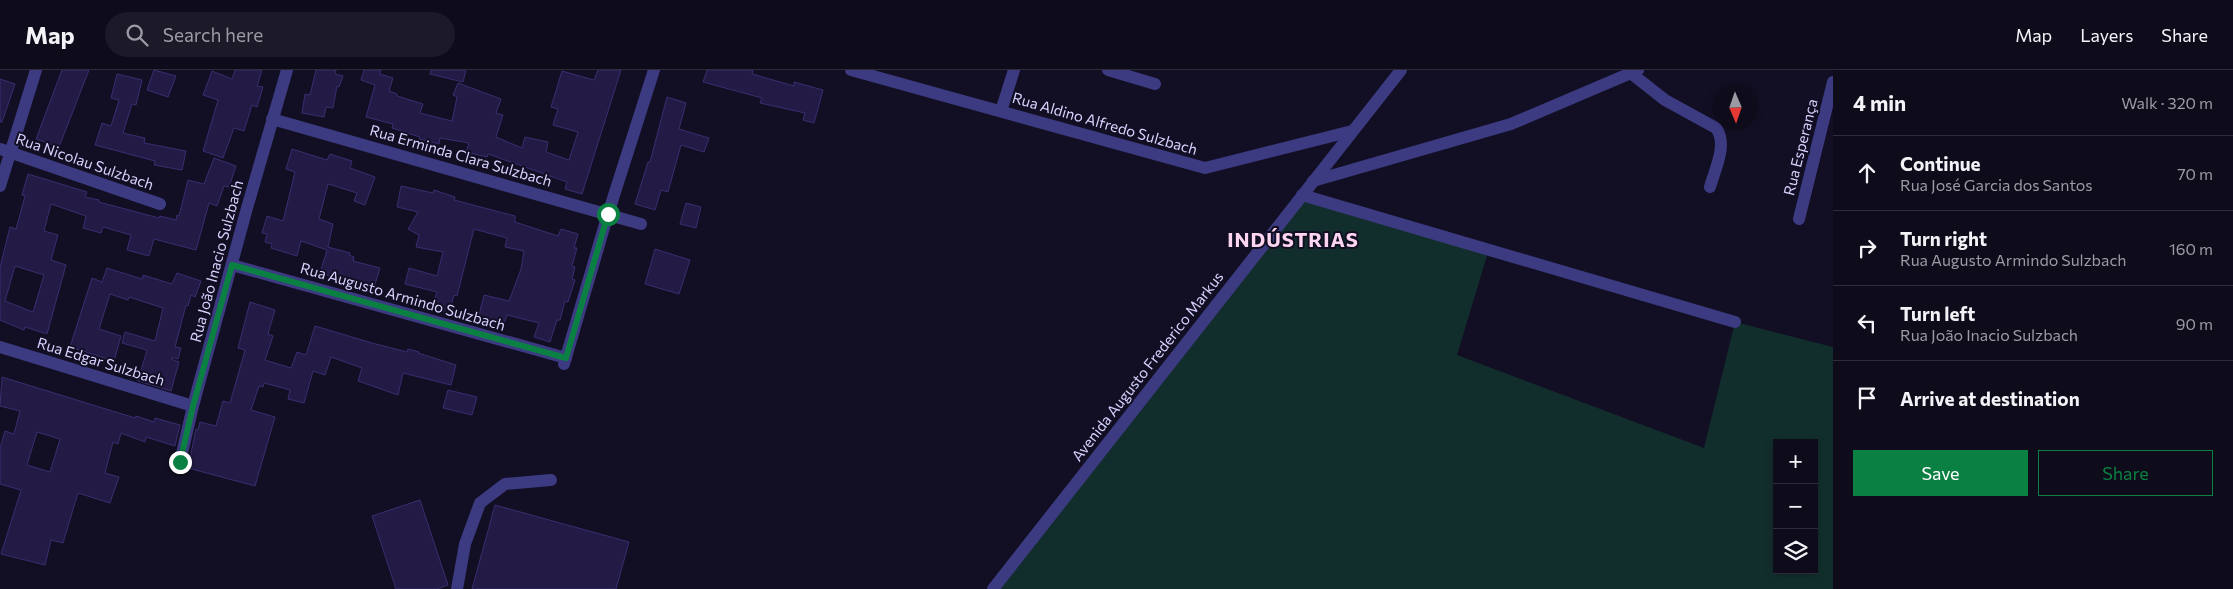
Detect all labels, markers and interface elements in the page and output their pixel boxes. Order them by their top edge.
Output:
search box [105,12,455,57]
text: Map [25,20,75,49]
icon: search [123,21,151,49]
text: Search here [163,23,263,46]
text: Map [2015,24,2052,46]
text: Layers [2080,24,2133,46]
text: Share [2161,24,2208,46]
north arrow [1713,85,1758,130]
street label: Rua Aldino Alfredo Sulzbach [1010,88,1200,158]
text: 4 min [1853,90,1906,115]
text: Walk · 320 m [2121,93,2213,112]
street label: Rua Esperança [1779,97,1821,197]
street label: Rua Erminda Clara Sulzbach [368,120,554,190]
street label: Rua Nicolau Sulzbach [14,129,156,193]
text: Continue [1900,152,1980,175]
icon: ahead [1853,159,1881,187]
text: 70 m [2177,164,2213,183]
text: Rua José Garcia dos Santos [1900,175,2093,194]
street label: Rua João Inacio Sulzbach [186,178,246,344]
route start [597,203,620,226]
district label: INDÚSTRIAS [1227,227,1359,251]
text: Turn right [1900,227,1987,250]
icon: right [1853,234,1881,262]
text: 160 m [2169,239,2213,258]
text: Rua Augusto Armindo Sulzbach [1900,250,2127,269]
street label: Rua Augusto Armindo Sulzbach [298,258,508,334]
street label: Avenida Augusto Frederico Markus [1067,267,1227,464]
text: Turn left [1900,302,1975,325]
icon: left [1853,309,1881,337]
text: 90 m [2176,314,2213,333]
text: Rua João Inacio Sulzbach [1900,325,2078,344]
street label: Rua Edgar Sulzbach [35,333,167,389]
icon: arrive [1853,384,1881,412]
text: Arrive at destination [1900,387,2080,410]
map controls [1773,439,1818,574]
button: + [1773,439,1818,484]
button: Save [1853,450,2028,496]
button: Share [2038,450,2213,496]
route end [169,451,192,474]
button: − [1773,484,1818,529]
button: layers [1773,529,1818,574]

